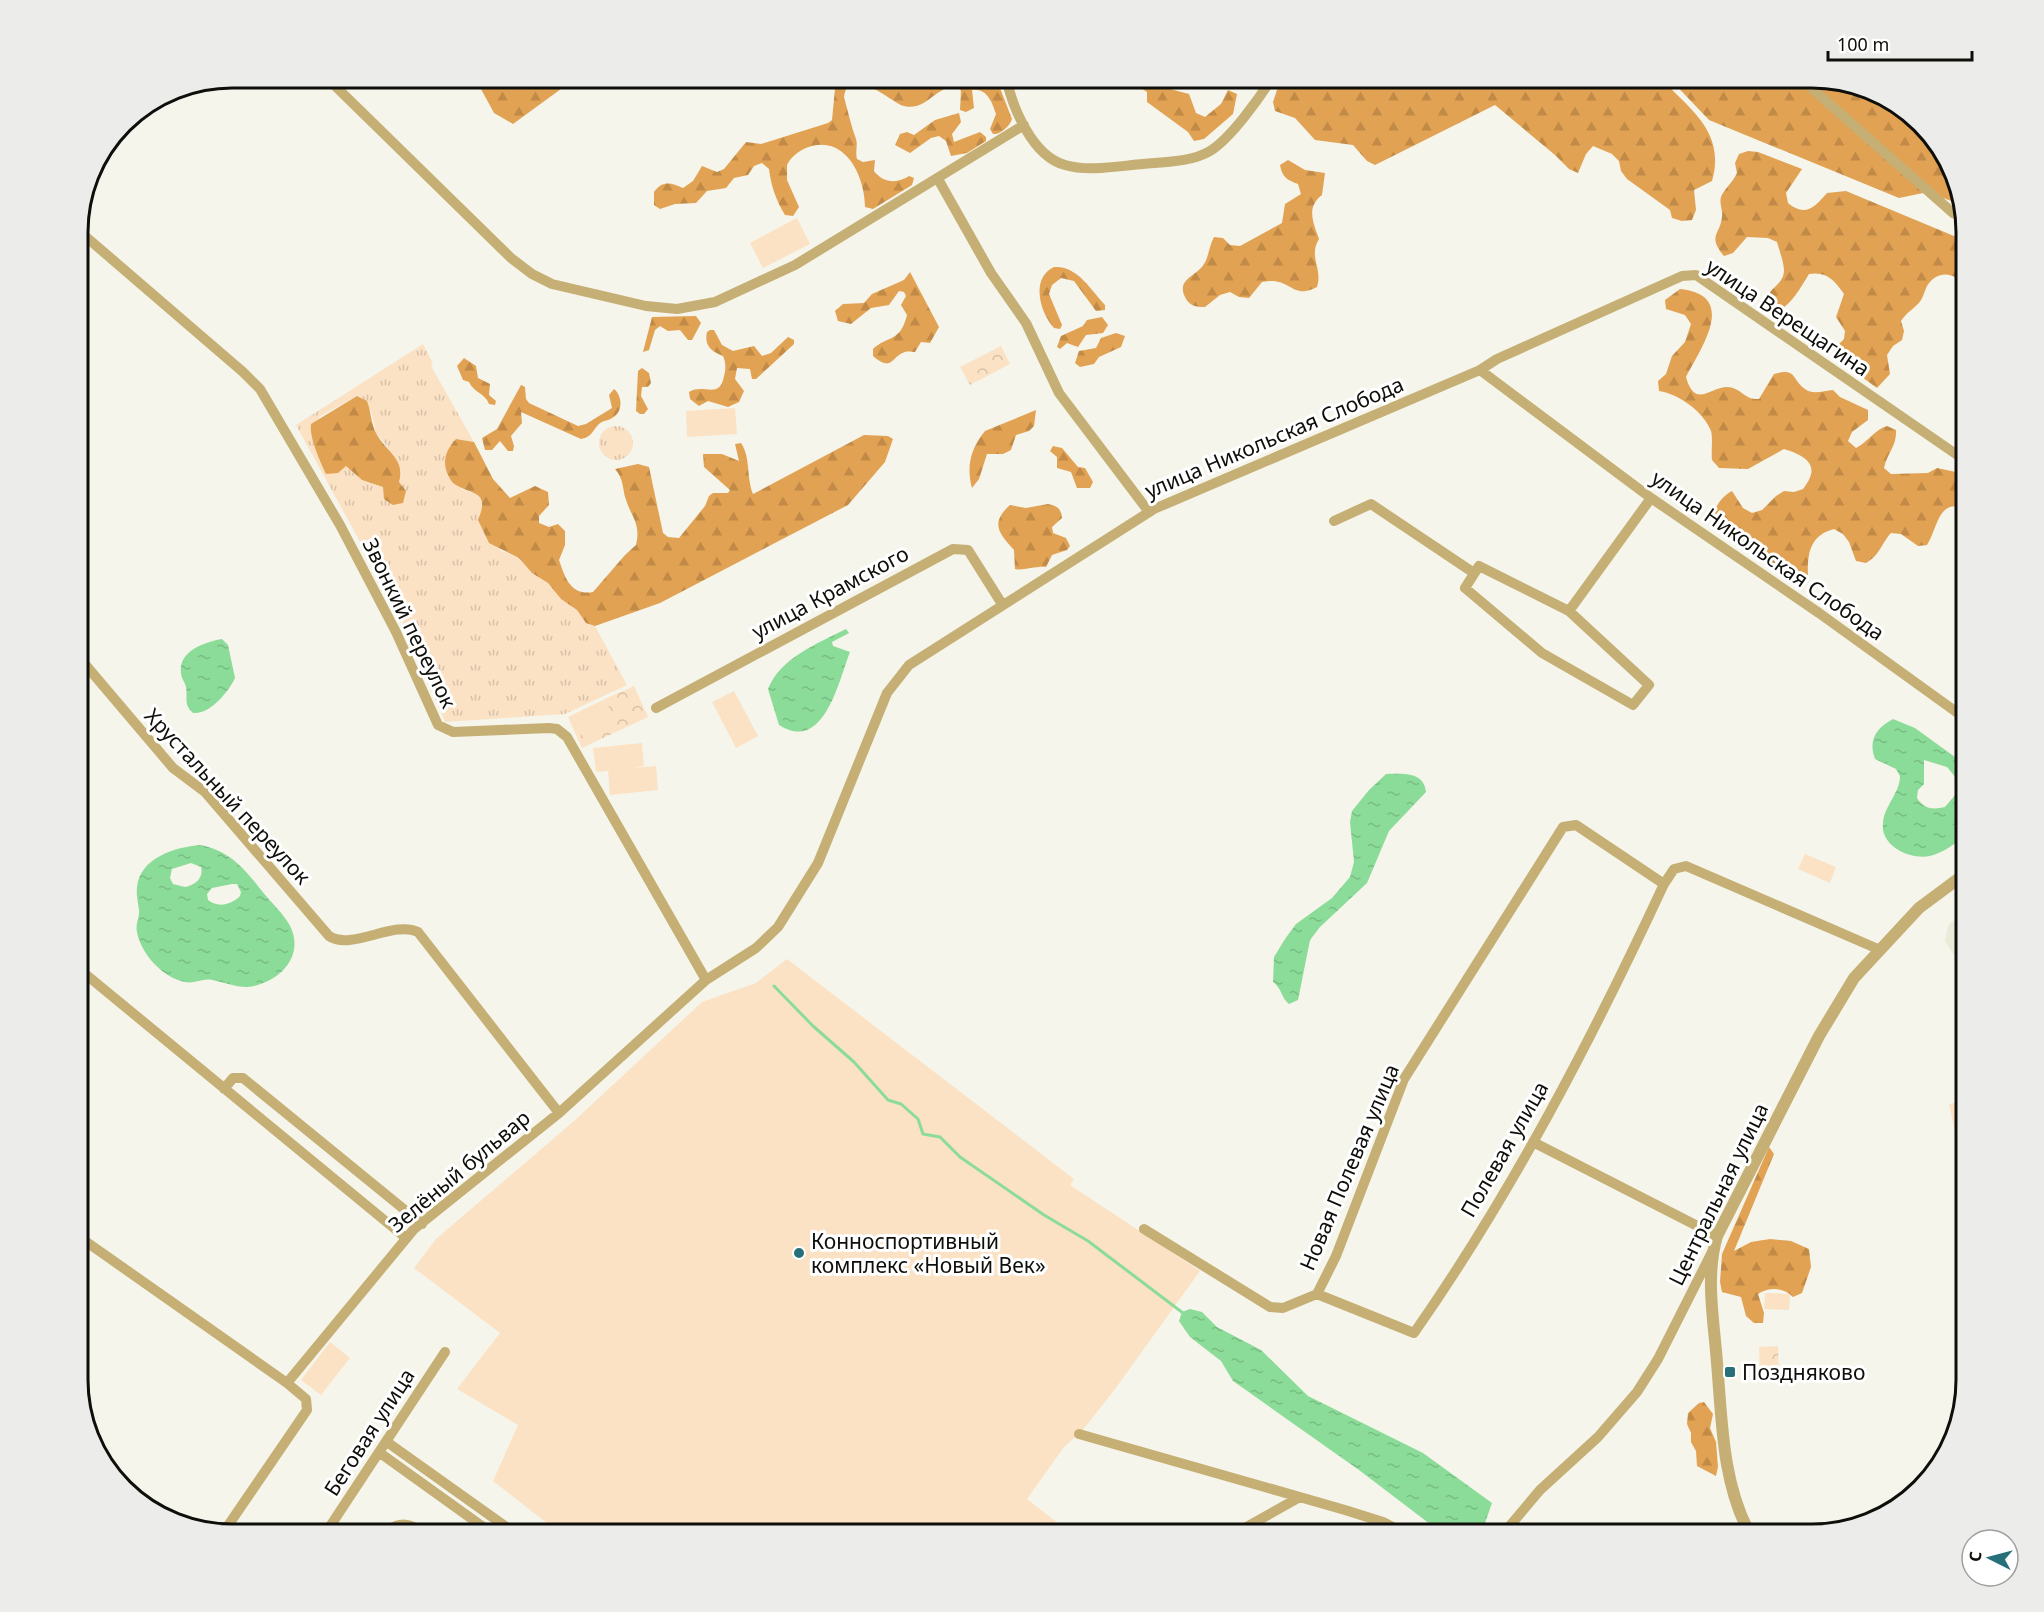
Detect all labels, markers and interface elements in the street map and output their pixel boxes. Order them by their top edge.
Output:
scale bar [1828,24,1972,62]
text: 100 m [1837,32,1889,56]
street label: улица Верещагина [1701,252,1875,382]
street label: улица Никольская Слобода [1140,370,1408,504]
street label: улица Никольская Слобода [1646,464,1890,646]
street label: Звонкий переулок [357,533,463,713]
street label: улица Крамского [747,539,913,645]
street label: Хрустальный переулок [139,702,317,890]
street label: Новая Полевая улица [1293,1060,1405,1274]
street label: Полевая улица [1454,1076,1554,1222]
street label: Центральная улица [1662,1098,1774,1290]
street label: Зелёный бульвар [382,1104,536,1238]
place label: Конноспортивный комплекс «Новый Век» [811,1227,1046,1279]
marker: Конноспортивный комплекс «Новый Век» [792,1246,806,1260]
place label: Поздняково [1742,1358,1865,1386]
street label: Беговая улица [317,1363,421,1501]
marker: Поздняково [1723,1365,1737,1379]
north arrow [1960,1528,2020,1588]
text: С [1964,1550,1987,1563]

